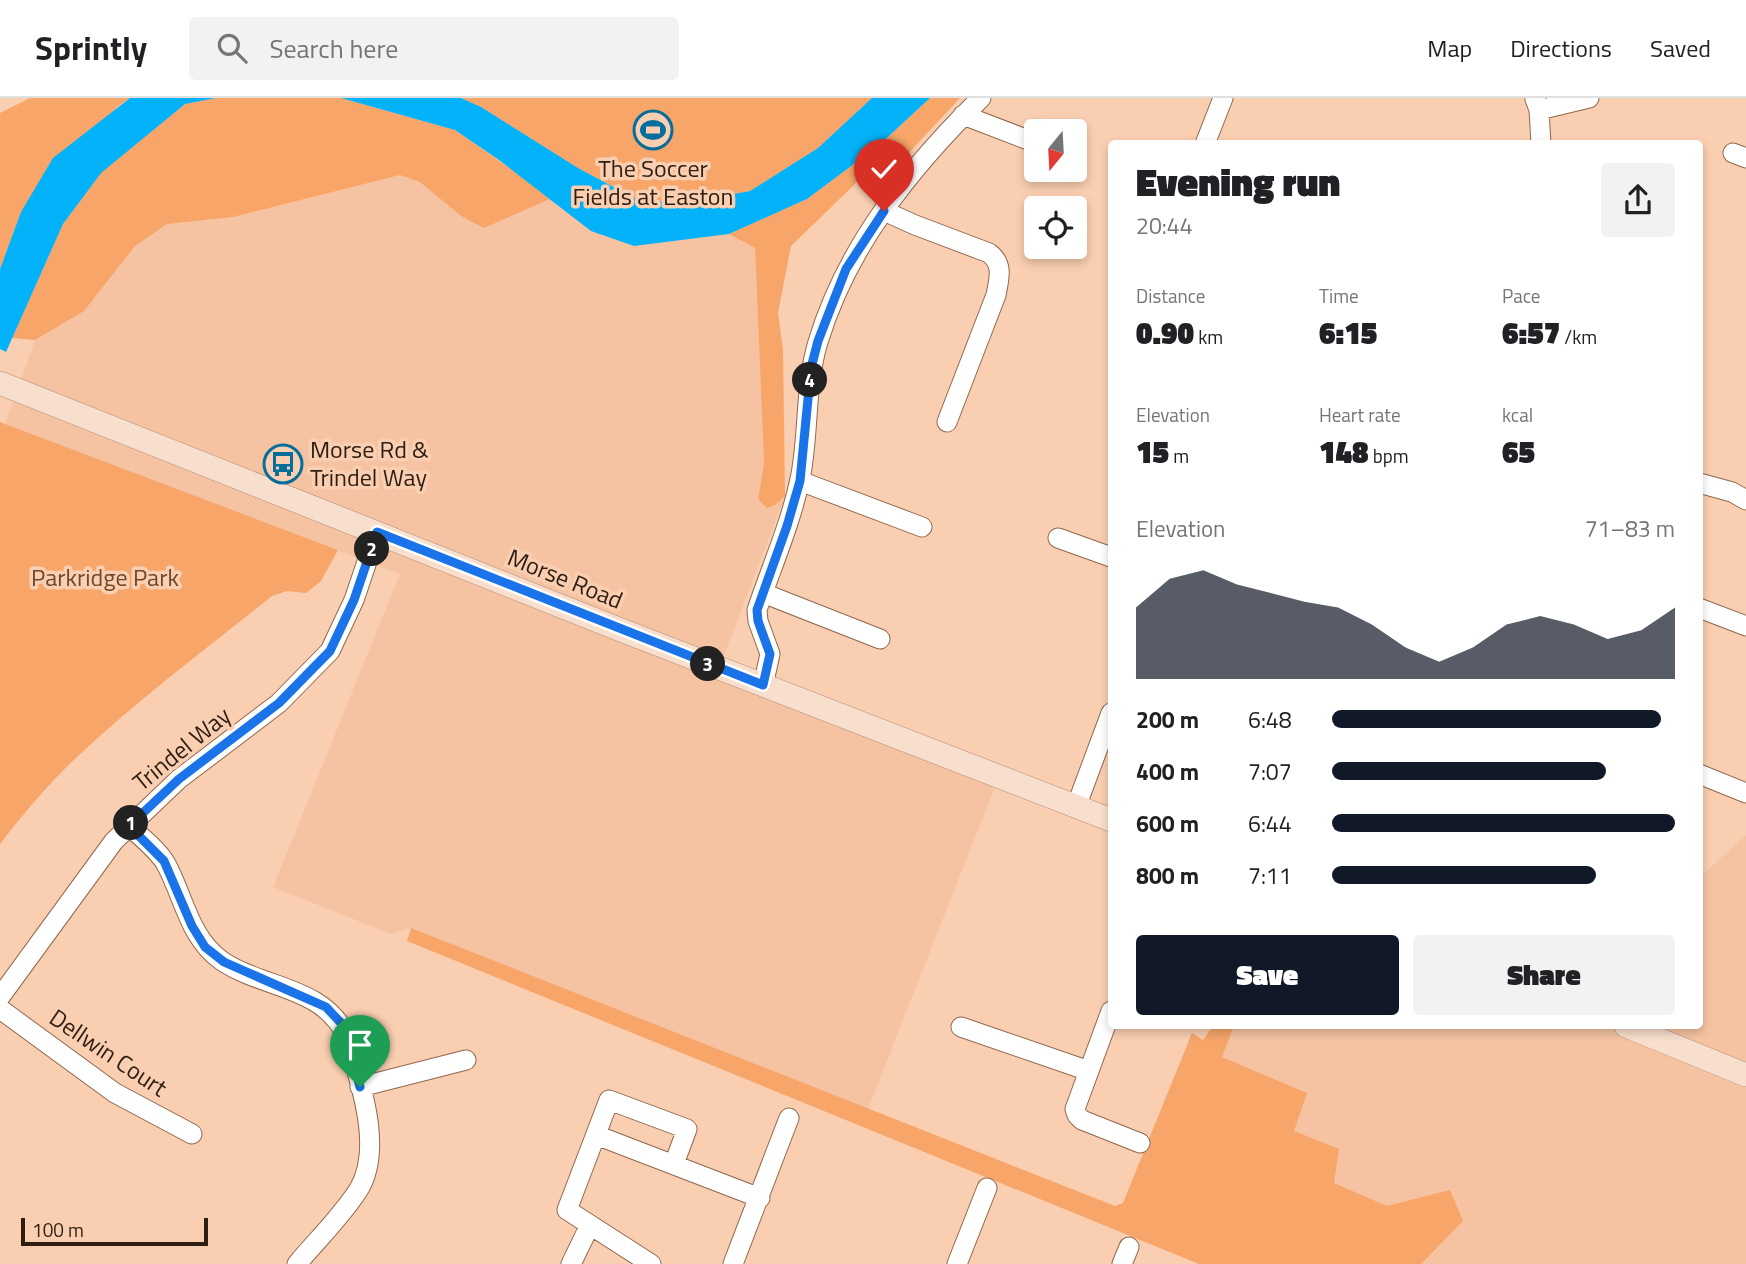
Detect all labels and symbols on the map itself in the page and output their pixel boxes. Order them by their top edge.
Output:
sports icon: The Soccer Fields at Easton [632,109,674,151]
north arrow [1024,119,1087,182]
pin [854,139,914,211]
place label: The Soccer Fields at Easton [573,150,733,214]
pin: 4 [792,362,828,398]
place label: Morse Rd & Trindel Way [310,431,429,495]
bus stop icon: Morse Rd & Trindel Way [262,443,304,485]
pin: 2 [354,532,390,566]
street label: Morse Road [502,539,628,618]
park label: Parkridge Park [31,559,179,595]
pin: 3 [690,646,726,682]
street label: Trindel Way [125,697,238,799]
pin: 1 [114,806,148,840]
street label: Dellwin Court [42,999,175,1105]
pin [330,1015,390,1087]
scale bar [21,1215,208,1247]

